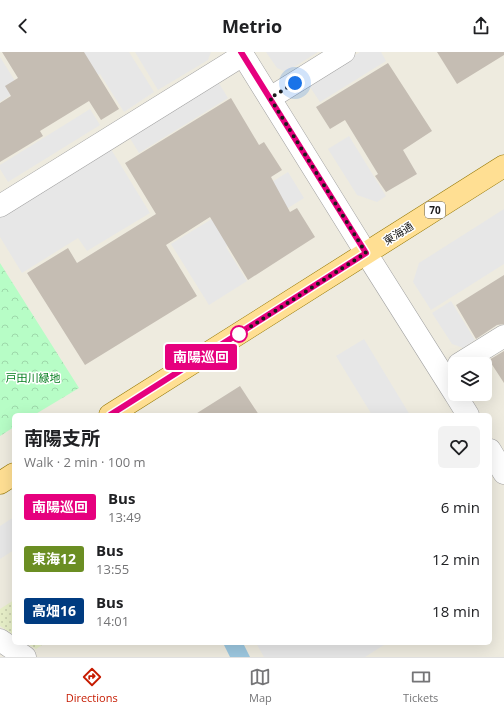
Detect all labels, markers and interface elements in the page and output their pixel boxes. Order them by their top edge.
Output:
text: Metrio [222,14,282,38]
icon: back [12,15,34,37]
icon: share [470,15,492,37]
your location [285,73,305,93]
road number: 70 [425,202,445,218]
street label: 東海通 [380,218,416,248]
unlabelled marker [230,325,248,343]
line badge: 南陽巡回 [173,344,229,370]
text: 南陽巡回 [173,347,229,366]
map controls [448,357,492,401]
button: layers [448,357,492,401]
park label: 戸田川緑地 [6,370,61,385]
text: 南陽支所 [24,425,100,451]
button: heart [438,426,480,468]
text: Walk · 2 min · 100 m [24,453,146,471]
text: Bus [108,488,135,508]
text: 南陽巡回 [32,497,88,516]
text: 6 min [441,497,480,517]
text: 13:49 [108,508,141,526]
text: Bus [96,540,123,560]
text: 東海12 [32,549,76,568]
text: 12 min [432,549,480,569]
text: 13:55 [96,560,129,578]
text: Bus [96,592,123,612]
text: 高畑16 [32,601,76,620]
text: 18 min [432,601,480,621]
text: 14:01 [96,612,129,630]
tab: Directions [66,666,118,705]
tab: Map [249,666,272,705]
tab: Tickets [403,666,438,705]

